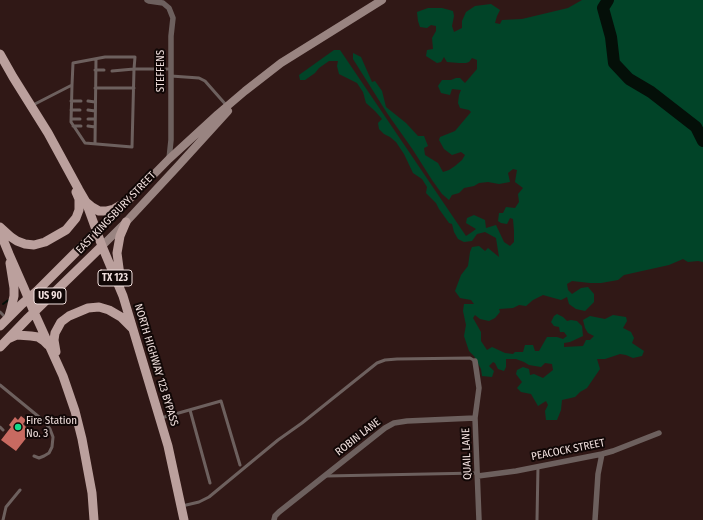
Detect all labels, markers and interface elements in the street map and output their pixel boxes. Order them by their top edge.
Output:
street label: STEFFENS [154,50,168,92]
street label: EAST KINGSBURY STREET [73,169,159,257]
road number: TX 123 [98,270,132,286]
road number: US 90 [34,288,66,304]
street label: NORTH HIGHWAY 123 BYPASS [131,302,181,428]
place label: Fire Station No. 3 [26,414,77,440]
street label: ROBIN LANE [333,415,383,459]
marker: Fire Station No. 3 [13,422,23,432]
street label: QUAIL LANE [459,428,475,480]
street label: PEACOCK STREET [530,436,606,464]

